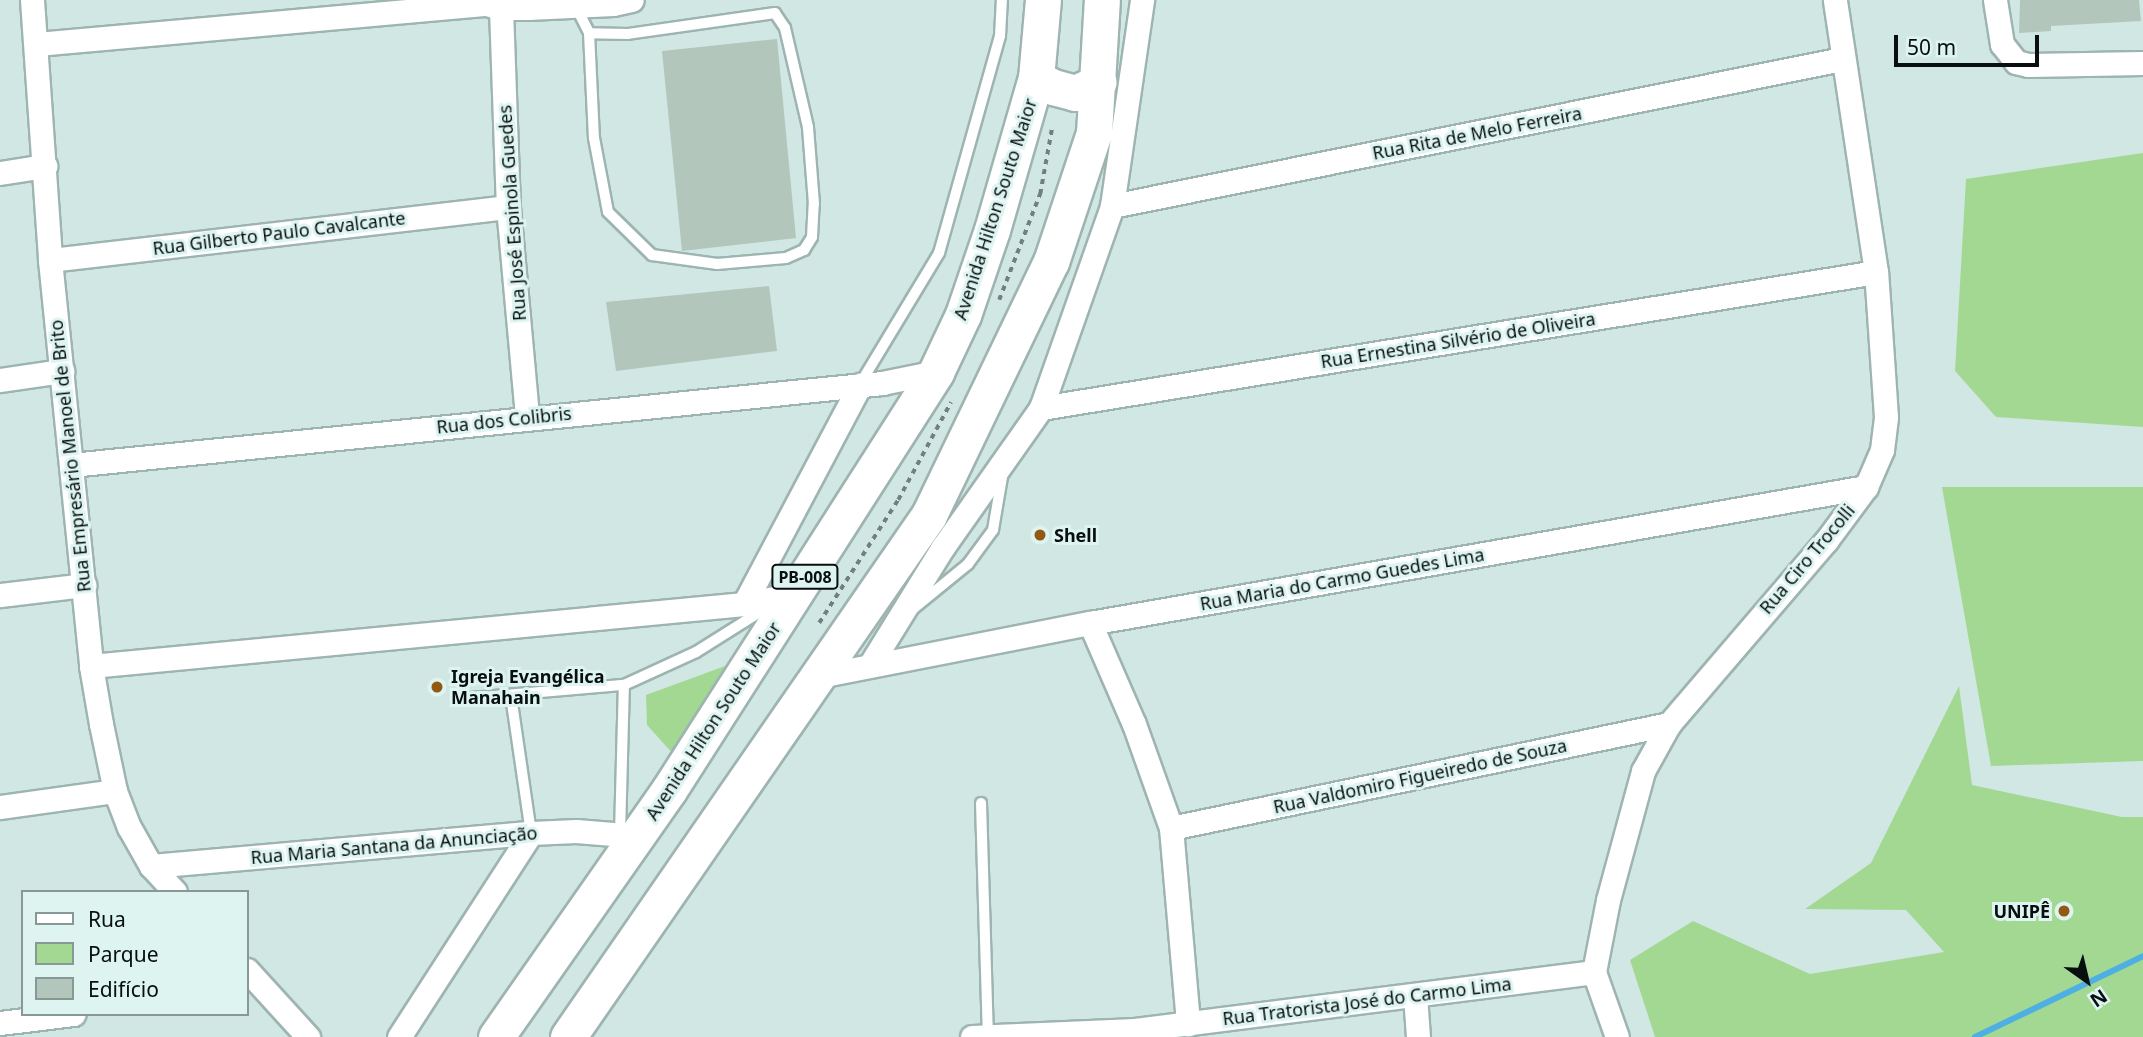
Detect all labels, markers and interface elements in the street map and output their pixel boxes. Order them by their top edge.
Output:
scale bar [1898,21,2043,65]
text: 50 m [1907,33,1956,61]
street label: Avenida Hilton Souto Maior [949,96,1041,322]
street label: Rua Rita de Melo Ferreira [1371,102,1583,164]
street label: Rua José Espinola Guedes [494,104,530,322]
street label: Rua Gilberto Paulo Cavalcante [151,207,407,259]
street label: Rua Ernestina Silvério de Oliveira [1319,308,1597,372]
street label: Rua Empresário Manoel de Brito [45,319,95,593]
street label: Rua dos Colibris [435,402,573,438]
street label: Rua Ciro Trocolli [1755,500,1859,618]
place label: Shell [1054,524,1097,546]
marker: Shell [1032,527,1048,543]
street label: Rua Maria do Carmo Guedes Lima [1198,543,1486,615]
road number: PB-008 [770,564,840,590]
street label: Avenida Hilton Souto Maior [641,618,785,824]
place label: Igreja Evangélica Manahain [451,666,604,708]
marker: Igreja Evangélica Manahain [429,679,445,695]
street label: Rua Valdomiro Figueiredo de Souza [1271,734,1569,818]
street label: Rua Maria Santana da Anunciação [250,822,538,868]
legend [21,890,248,1016]
place label: UNIPÊ [1993,900,2050,922]
marker: UNIPÊ [2056,903,2072,919]
text: Rua [88,905,126,933]
text: Parque [88,940,158,968]
north arrow [2052,946,2122,1016]
street label: Rua Tratorista José do Carmo Lima [1221,973,1513,1029]
text: Edifício [88,975,159,1003]
text: N [2085,983,2112,1014]

